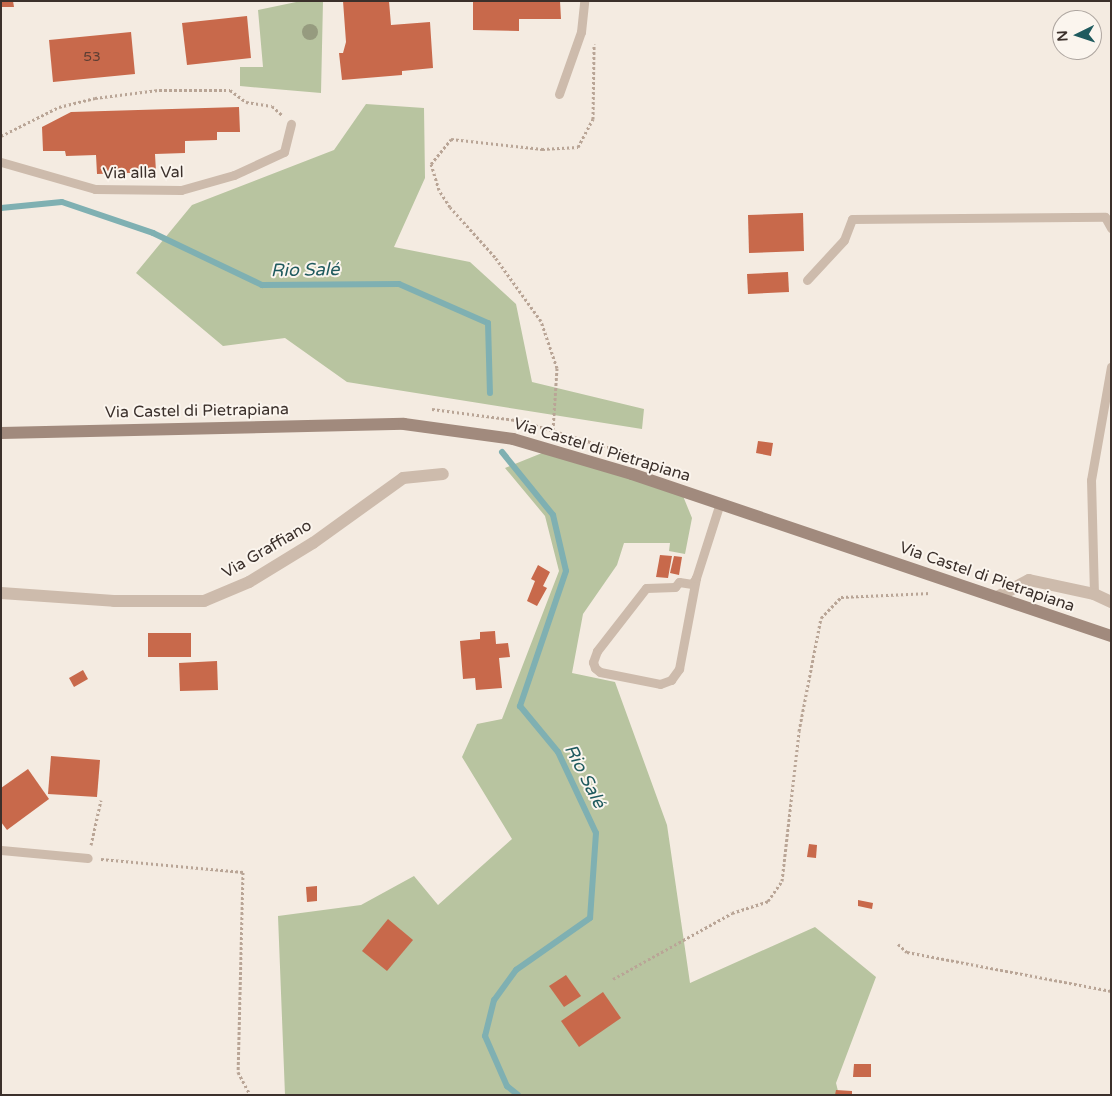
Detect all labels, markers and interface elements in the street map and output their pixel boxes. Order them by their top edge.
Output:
north arrow [1052,10,1102,60]
text: N [1054,30,1071,42]
house number: 53 [83,49,101,65]
street label: Via alla Val [102,163,184,183]
water label: Rio Salé [270,259,340,281]
street label: Via Castel di Pietrapiana [105,400,289,422]
street label: Via Castel di Pietrapiana [511,414,693,486]
street label: Via Graffiano [219,516,315,582]
street label: Via Castel di Pietrapiana [897,538,1077,616]
water label: Rio Salé [560,740,610,812]

